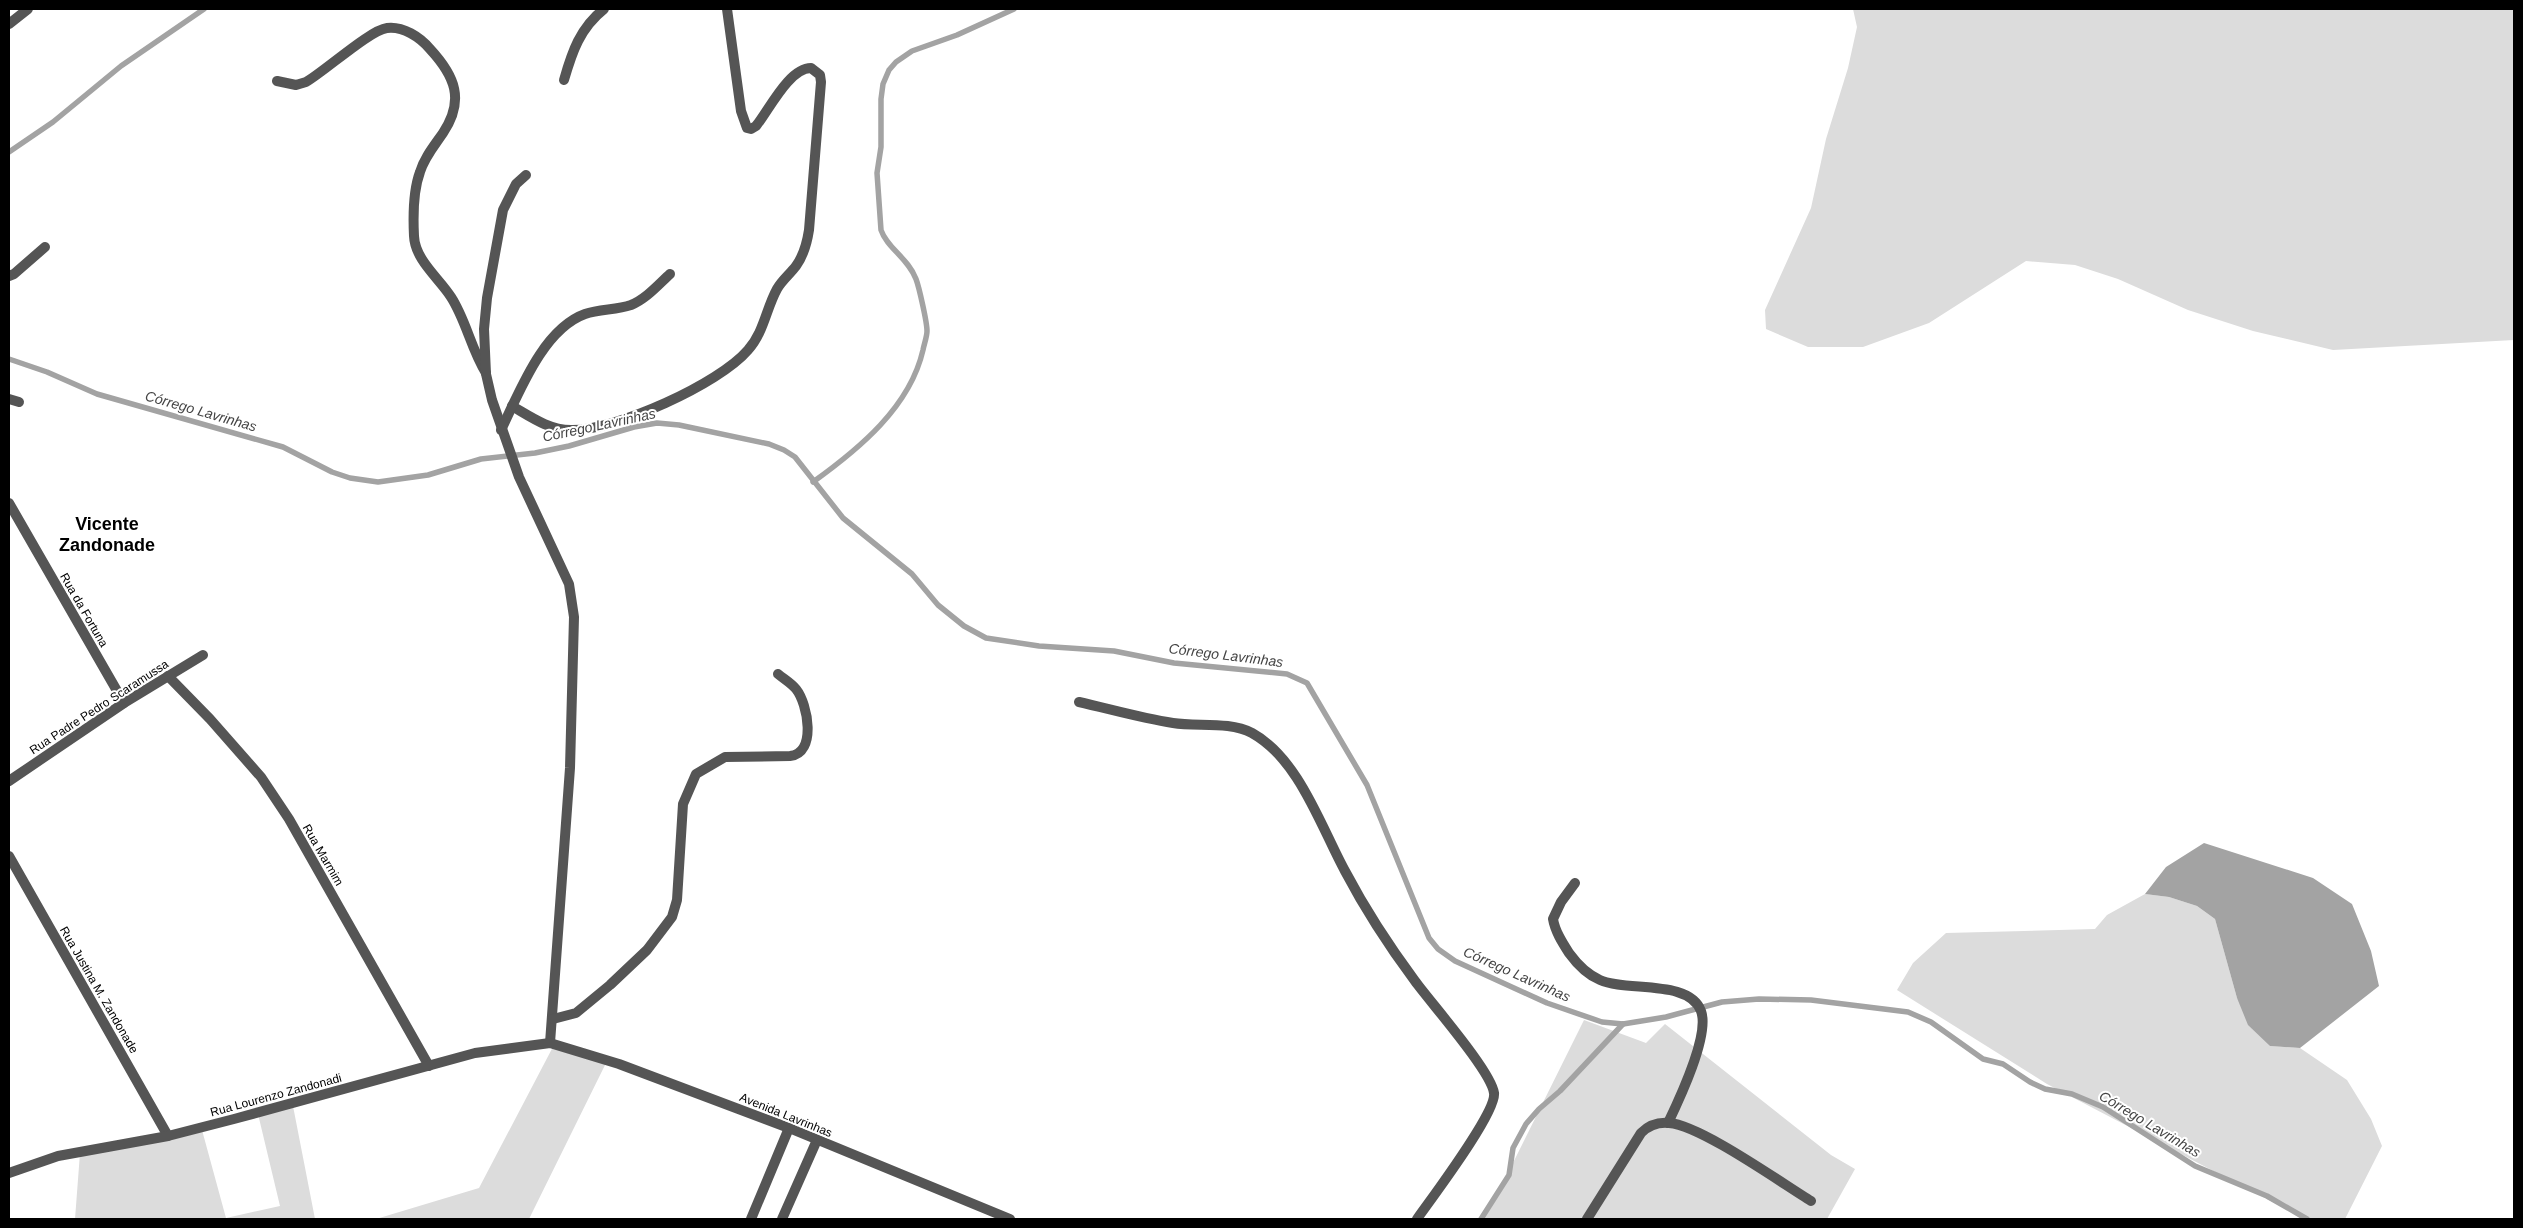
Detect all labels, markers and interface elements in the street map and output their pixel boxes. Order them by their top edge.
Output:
water label: Córrego Lavrinhas [143,387,259,435]
water label: Córrego Lavrinhas [541,405,657,445]
district label: Vicente Zandonade [59,514,155,555]
street label: Rua da Fortuna [57,570,111,650]
water label: Córrego Lavrinhas [1168,640,1284,670]
street label: Rua Padre Pedro Scaramussa [27,657,171,757]
street label: Rua Marmim [300,822,346,888]
street label: Rua Justina M. Zandonade [57,924,141,1056]
water label: Córrego Lavrinhas [1461,943,1573,1005]
street label: Rua Lourenzo Zandonadi [209,1071,343,1119]
water label: Córrego Lavrinhas [2097,1087,2203,1161]
street label: Avenida Lavrinhas [738,1090,834,1140]

